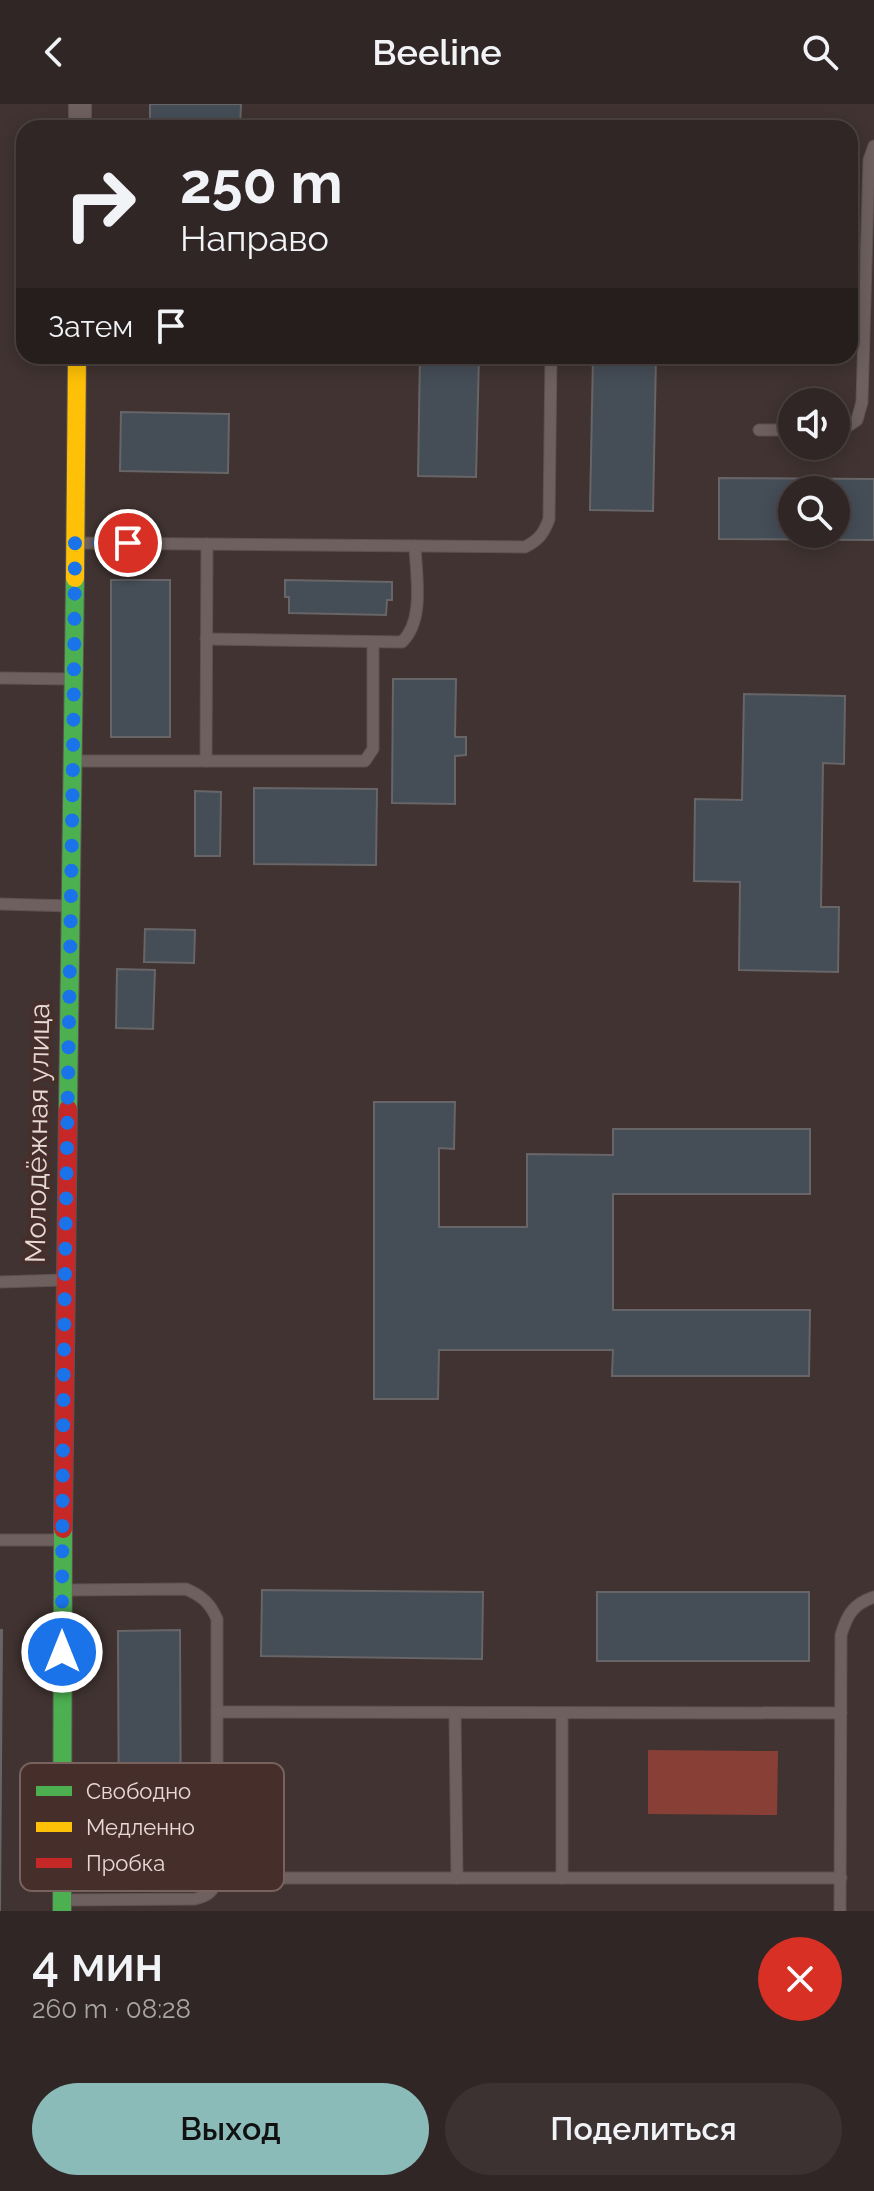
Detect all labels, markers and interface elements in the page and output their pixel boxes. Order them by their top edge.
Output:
icon: back [32,30,76,74]
icon: search [798,30,842,74]
text: Beeline [372,31,502,73]
text: 250 m [180,150,343,216]
icon: right [48,152,152,256]
text: Направо [180,217,329,259]
icon: arrive [149,304,193,348]
text: Затем [48,309,133,344]
map controls [778,388,850,548]
button: sound [778,388,850,460]
button: search [778,476,850,548]
pin [94,509,162,577]
icon: arrive [106,521,150,565]
street label: Молодёжная улица [19,1003,56,1263]
position arrow [20,1610,104,1694]
legend [20,1763,284,1891]
text: Свободно [86,1778,191,1804]
text: Медленно [86,1814,195,1840]
text: Пробка [86,1850,165,1876]
text: 4 мин [32,1936,163,1992]
button: close [758,1937,842,2021]
text: 260 m · 08:28 [32,1994,191,2024]
button: Выход [32,2083,429,2175]
button: Поделиться [445,2083,842,2175]

